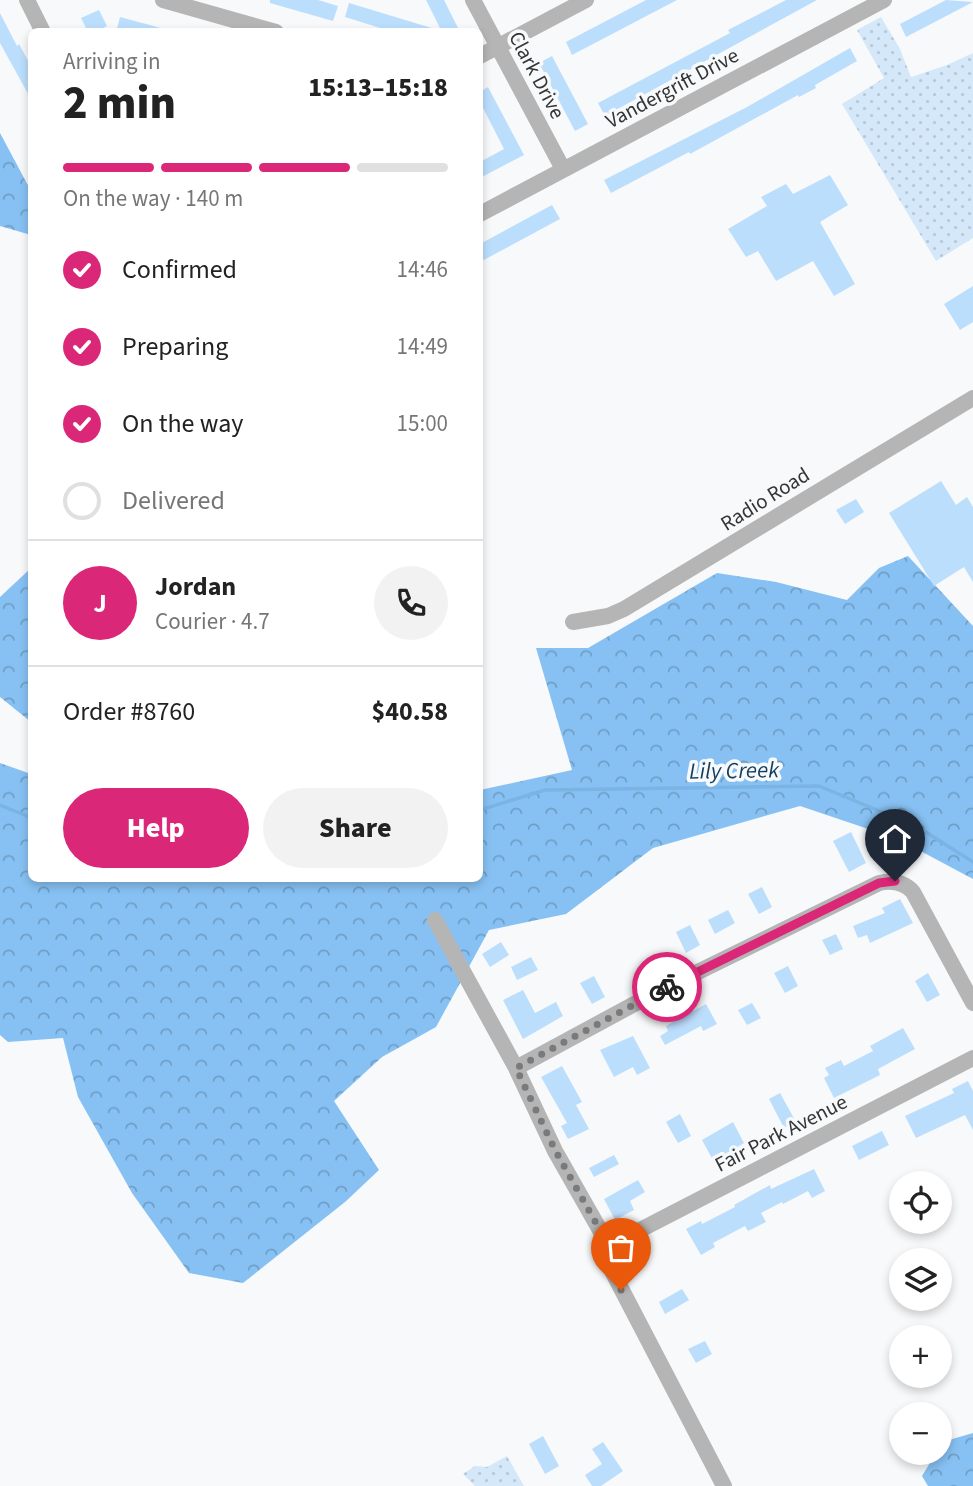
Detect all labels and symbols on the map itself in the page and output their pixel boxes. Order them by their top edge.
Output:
street label: Clark Drive [501,26,573,124]
street label: Vandergrift Drive [600,40,744,136]
street label: Radio Road [715,460,815,538]
water label: Lily Creek [689,753,780,788]
pin [865,809,925,881]
courier [632,952,702,1022]
street label: Fair Park Avenue [710,1087,852,1179]
pin [591,1218,651,1290]

